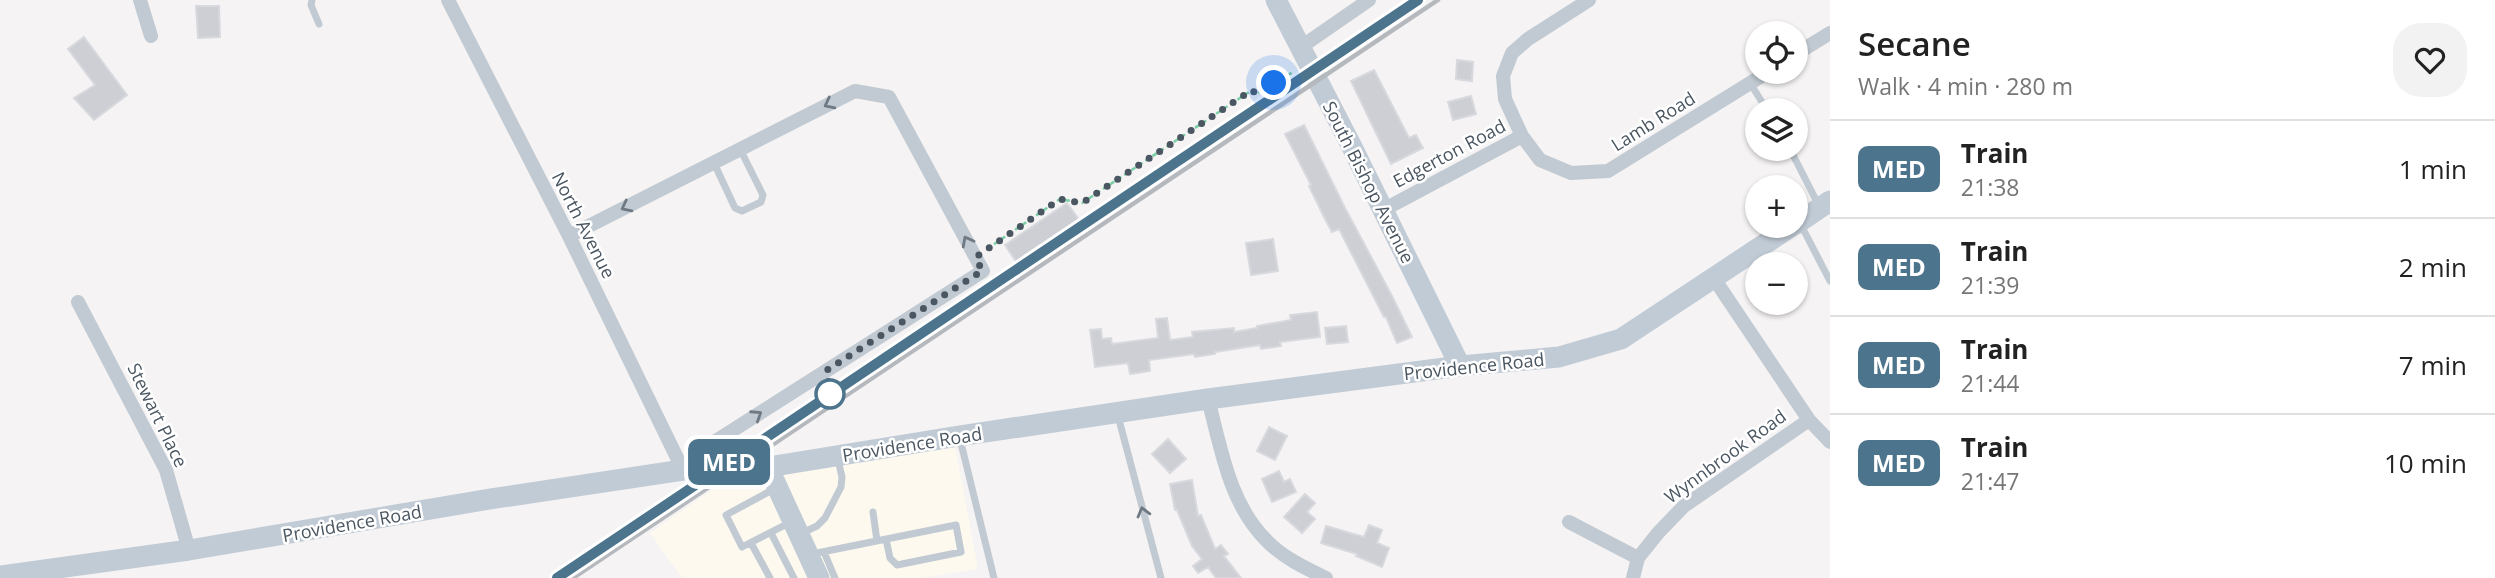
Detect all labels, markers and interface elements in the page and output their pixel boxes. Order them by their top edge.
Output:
map controls [1745,21,1808,315]
button: locate [1745,21,1808,84]
text: Secane [1858,21,1971,66]
button: heart [2393,23,2467,97]
your location [1256,65,1291,100]
text: Walk · 4 min · 280 m [1858,70,2073,102]
street label: Lamb Road [1606,86,1700,156]
one-way arrow [824,96,836,109]
street label: South Bishop Avenue [1318,97,1420,267]
button: layers [1745,98,1808,161]
street label: Edgerton Road [1389,113,1509,193]
text: Train [1961,135,2028,171]
text: 1 min [2399,151,2467,187]
text: MED [1872,152,1926,185]
street label: North Avenue [547,168,621,282]
text: 21:38 [1961,171,2020,203]
button: + [1745,175,1808,238]
one-way arrow [621,198,633,212]
text: Train [1961,233,2028,269]
one-way arrow [962,236,975,248]
text: 2 min [2399,249,2467,285]
text: MED [1872,250,1926,283]
button: − [1745,252,1808,315]
text: 21:39 [1961,269,2020,301]
text: Train [1961,331,2028,367]
street label: Providence Road [1403,347,1545,385]
text: 7 min [2399,347,2467,383]
text: MED [1872,348,1926,381]
street label: Stewart Place [122,359,194,471]
text: 21:44 [1961,367,2020,399]
unlabelled marker [815,379,845,409]
street label: Wynnbrook Road [1659,404,1791,508]
one-way arrow [750,410,763,423]
street label: Providence Road [840,421,984,467]
text: Train [1961,429,2028,465]
line badge: MED [689,439,769,485]
text: MED [702,445,756,478]
text: 10 min [2384,445,2467,481]
text: MED [1872,446,1926,479]
text: 21:47 [1961,465,2020,497]
street label: Providence Road [280,499,424,547]
one-way arrow [1137,506,1151,518]

